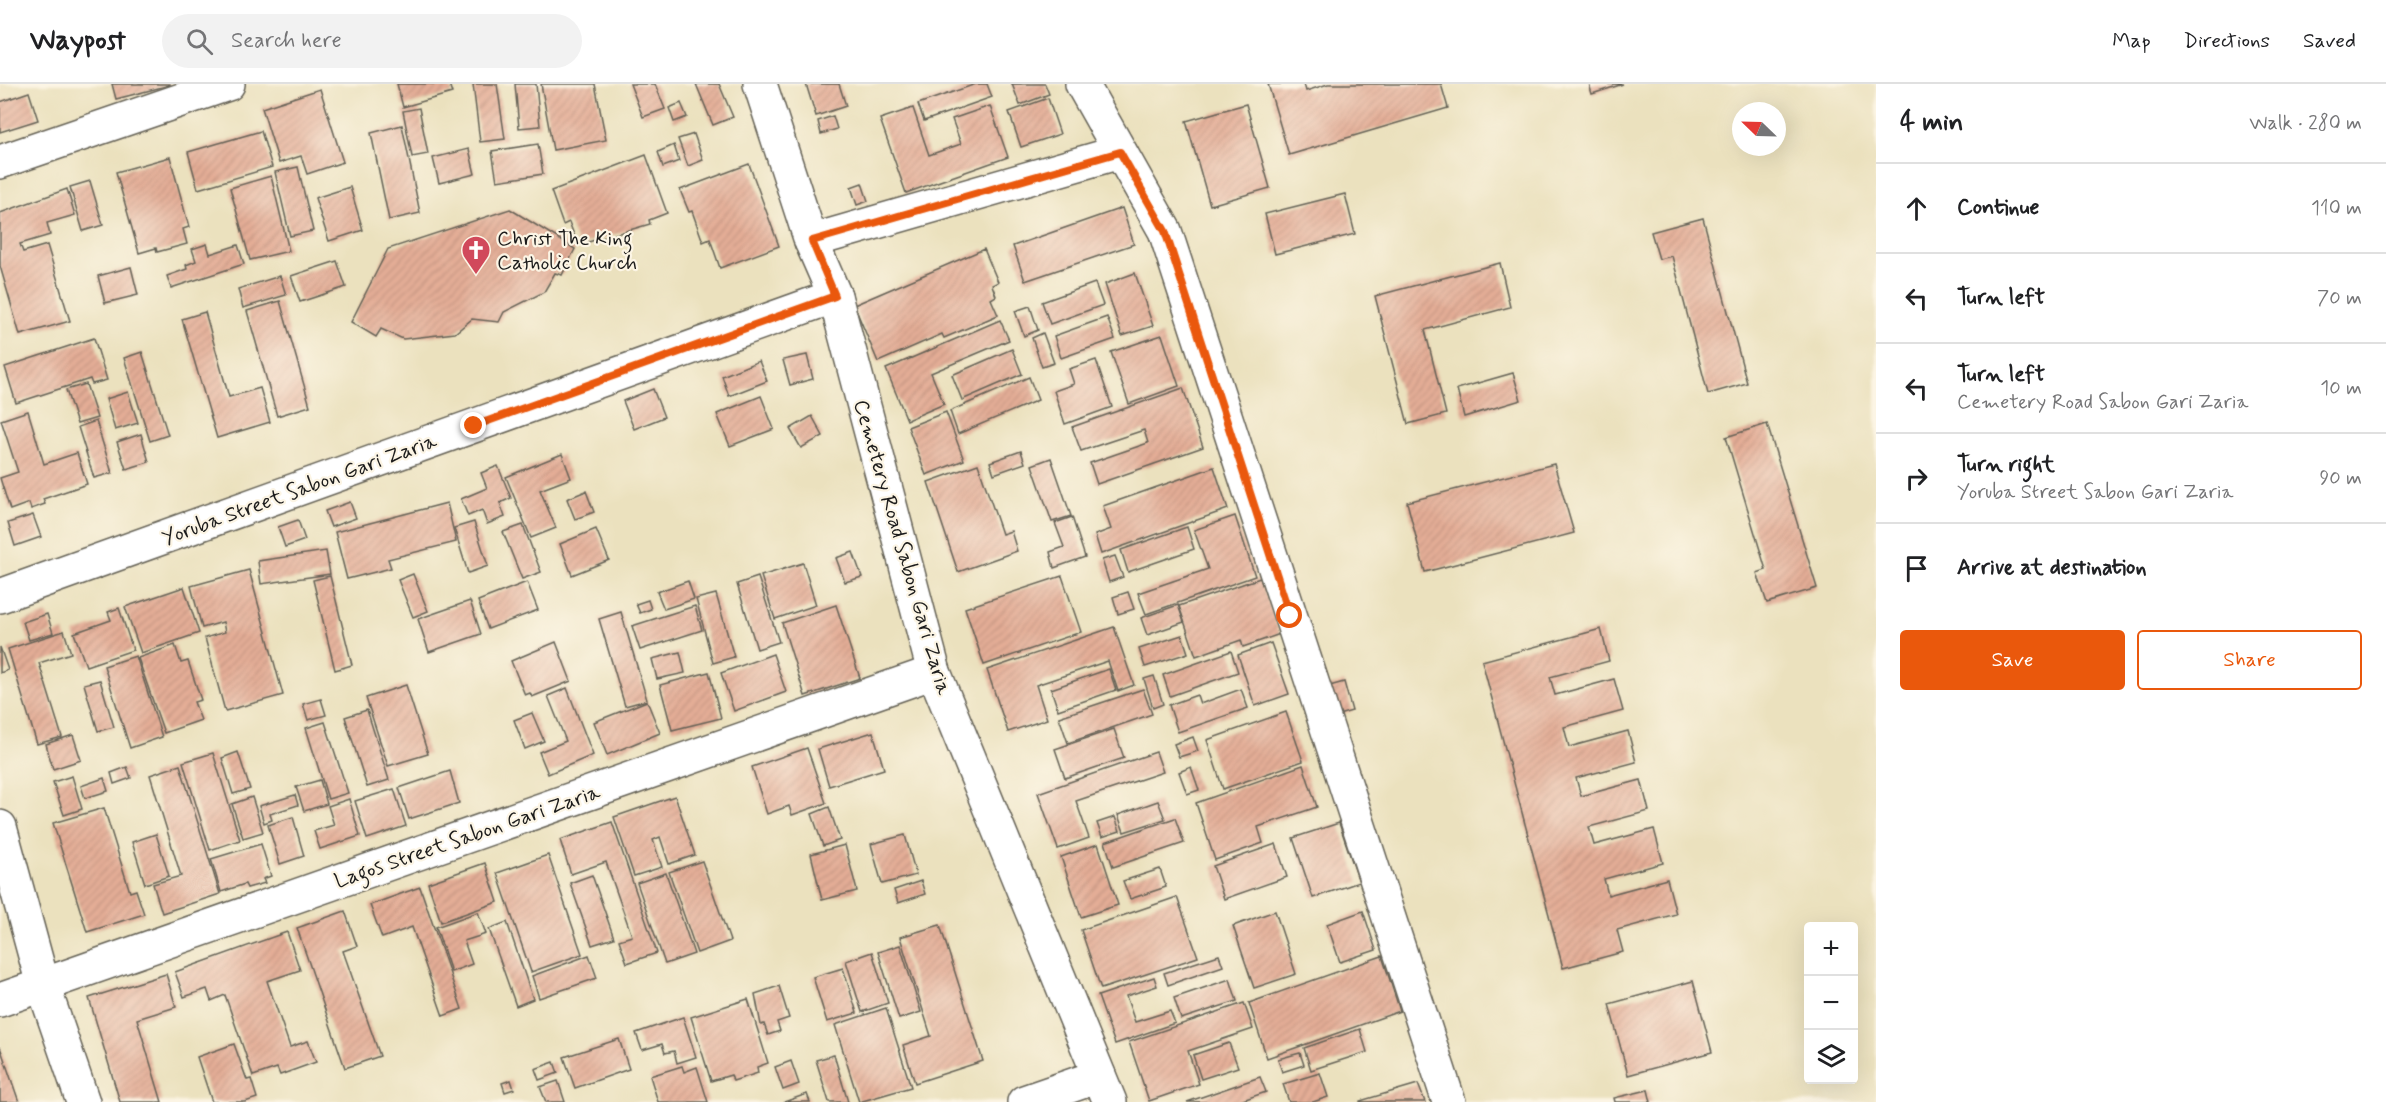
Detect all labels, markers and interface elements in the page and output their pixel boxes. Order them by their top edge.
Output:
search box [162,14,582,68]
text: Waypost [30,23,126,60]
icon: search [183,25,216,58]
text: Search here [231,27,342,55]
text: Map [2112,27,2151,55]
text: Directions [2184,27,2270,55]
text: Saved [2303,27,2356,55]
north arrow [1732,102,1786,156]
text: 4 min [1900,106,1963,140]
text: Walk · 280 m [2249,110,2362,137]
icon: ahead [1900,192,1933,225]
text: Continue [1957,194,2039,222]
text: 110 m [2311,195,2362,222]
place label: Christ The King Catholic Church [497,225,637,277]
church icon: Christ The King Catholic Church [460,234,492,276]
icon: left [1900,282,1933,315]
text: Turn left [1957,284,2045,312]
text: 70 m [2317,285,2362,312]
text: Turn left [1957,361,2045,389]
icon: left [1900,372,1933,405]
text: 10 m [2320,375,2362,402]
text: Cemetery Road Sabon Gari Zaria [1957,389,2248,416]
street label: Cemetery Road Sabon Gari Zaria [846,396,958,699]
route end [460,412,486,438]
street label: Yoruba Street Sabon Gari Zaria [158,427,441,553]
text: Turn right [1957,451,2055,479]
icon: right [1900,462,1933,495]
text: 90 m [2319,465,2362,492]
text: Yoruba Street Sabon Gari Zaria [1957,479,2233,506]
icon: arrive [1900,552,1933,585]
text: Arrive at destination [1957,554,2147,582]
route start [1276,602,1302,628]
button: Save [1900,630,2125,690]
button: Share [2137,630,2362,690]
street label: Lagos Street Sabon Gari Zaria [331,778,605,898]
map controls [1804,922,1858,1084]
button: + [1804,922,1858,976]
button: − [1804,976,1858,1030]
button: layers [1804,1030,1858,1084]

